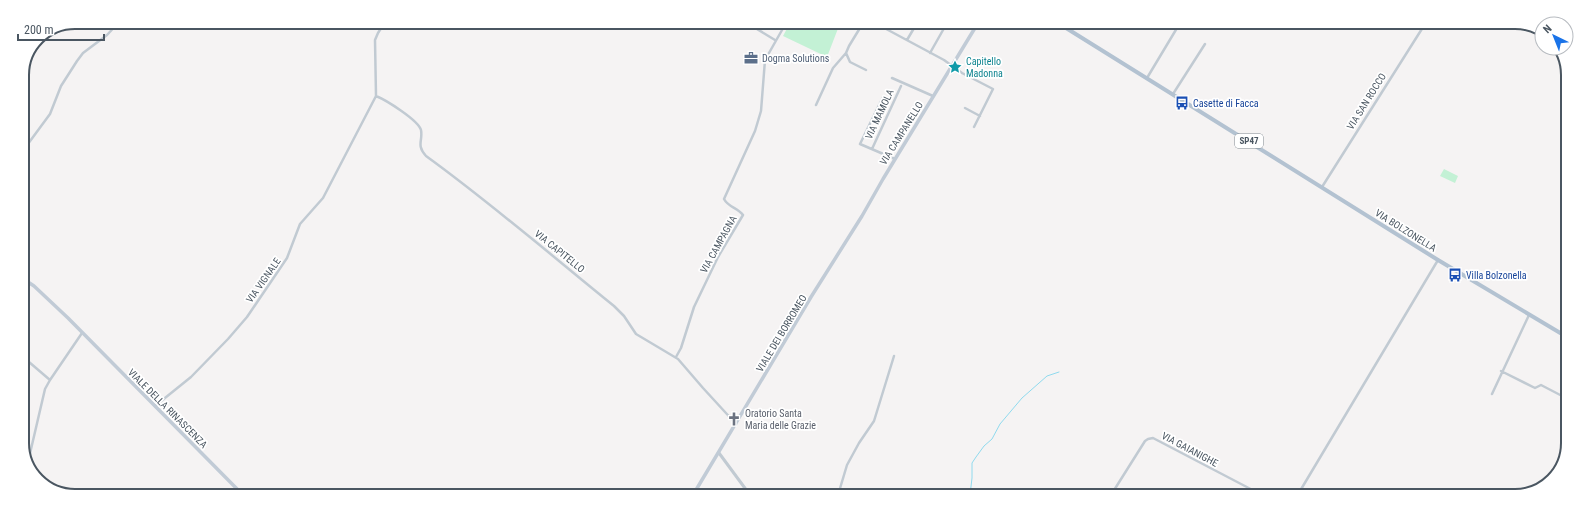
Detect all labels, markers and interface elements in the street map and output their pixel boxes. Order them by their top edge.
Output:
scale bar [18,16,104,42]
north arrow [1534,16,1574,56]
text: N [1541,22,1555,36]
text: 200 m [24,23,54,37]
office icon: Dogma Solutions [743,50,759,66]
place label: Dogma Solutions [762,53,830,64]
place label: Capitello Madonna [966,56,1003,79]
place icon: Capitello Madonna [947,59,963,75]
street label: VIA SAN ROCCO [1345,71,1388,131]
street label: VIA MAMOLA [863,87,896,141]
bus stop icon: Casette di Facca [1174,95,1190,111]
place label: Casette di Facca [1193,98,1259,109]
street label: VIA CAMPANELLO [878,100,925,167]
road number: SP47 [1235,134,1263,148]
street label: VIA BOLZONELLA [1373,207,1439,254]
street label: VIA CAMPAGNA [698,213,739,275]
street label: VIA CAPITELLO [533,228,587,275]
street label: VIA VIGNALE [244,256,283,305]
bus stop icon: Villa Bolzonella [1447,267,1463,283]
place label: Villa Bolzonella [1466,270,1527,281]
street label: VIALE DEI BORROMEO [754,293,809,374]
street label: VIALE DELLA RINASCENZA [126,367,210,450]
place label: Oratorio Santa Maria delle Grazie [745,408,816,431]
church icon: Oratorio Santa Maria delle Grazie [726,411,742,427]
street label: VIA GAIANIGHE [1160,430,1220,469]

